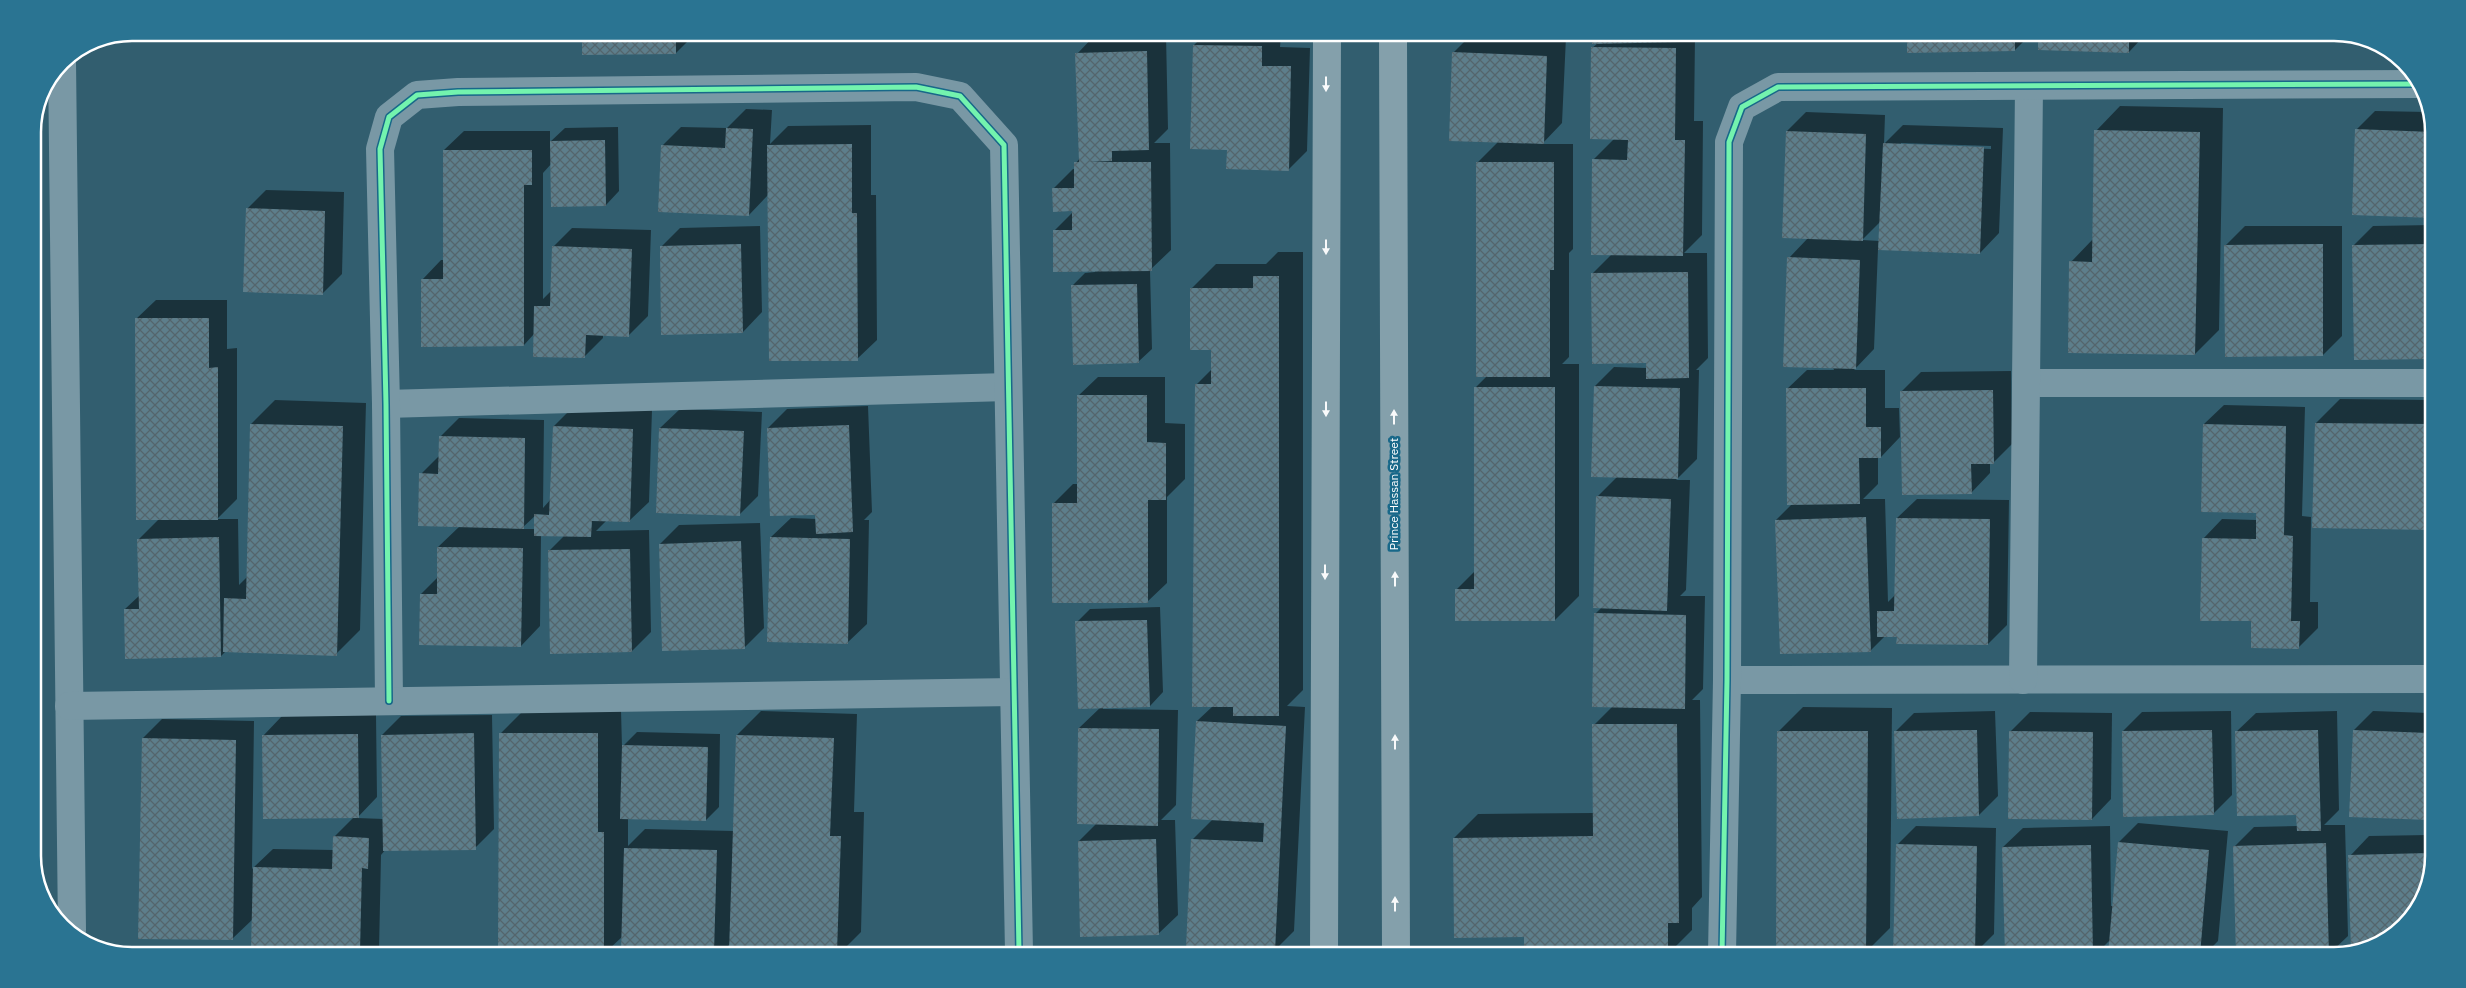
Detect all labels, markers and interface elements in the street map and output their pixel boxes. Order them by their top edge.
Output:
one-way arrow [1322,76,1330,92]
one-way arrow [1322,239,1330,255]
one-way arrow [1322,401,1330,417]
one-way arrow [1390,409,1398,425]
street label: Prince Hassan Street [1386,438,1401,550]
one-way arrow [1321,564,1329,580]
one-way arrow [1391,571,1399,587]
one-way arrow [1391,734,1399,750]
one-way arrow [1391,896,1399,912]

